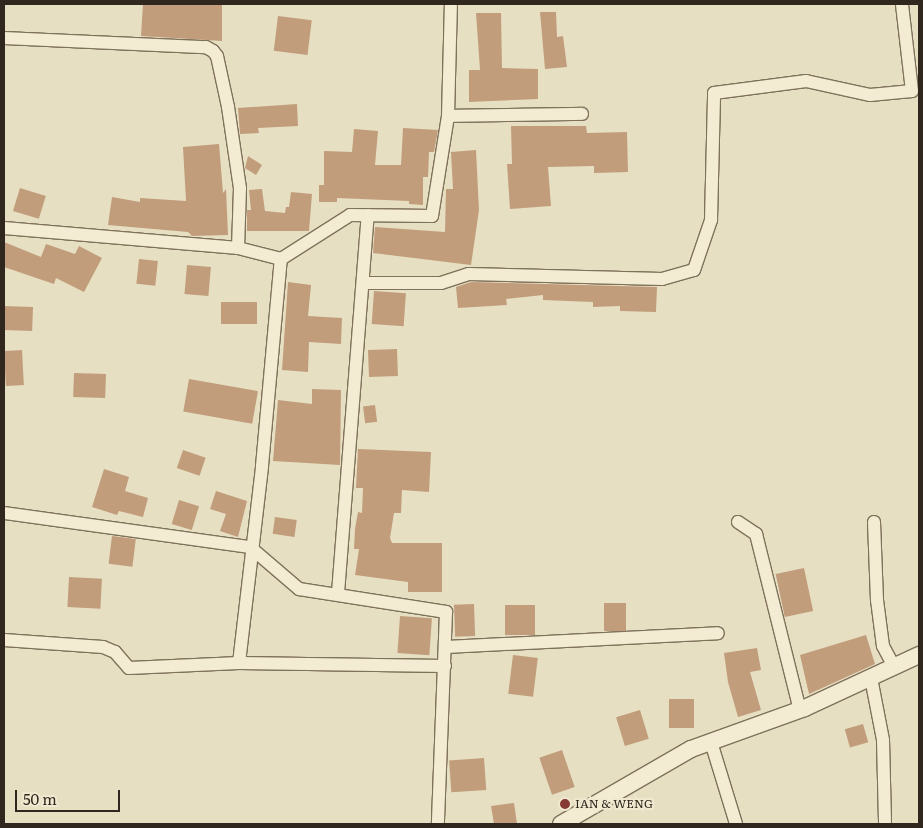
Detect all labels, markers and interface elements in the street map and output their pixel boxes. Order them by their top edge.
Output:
scale bar [18,780,122,812]
text: 50 m [23,787,57,810]
place label: IAN & WENG [575,797,653,811]
marker: IAN & WENG [559,798,571,810]

